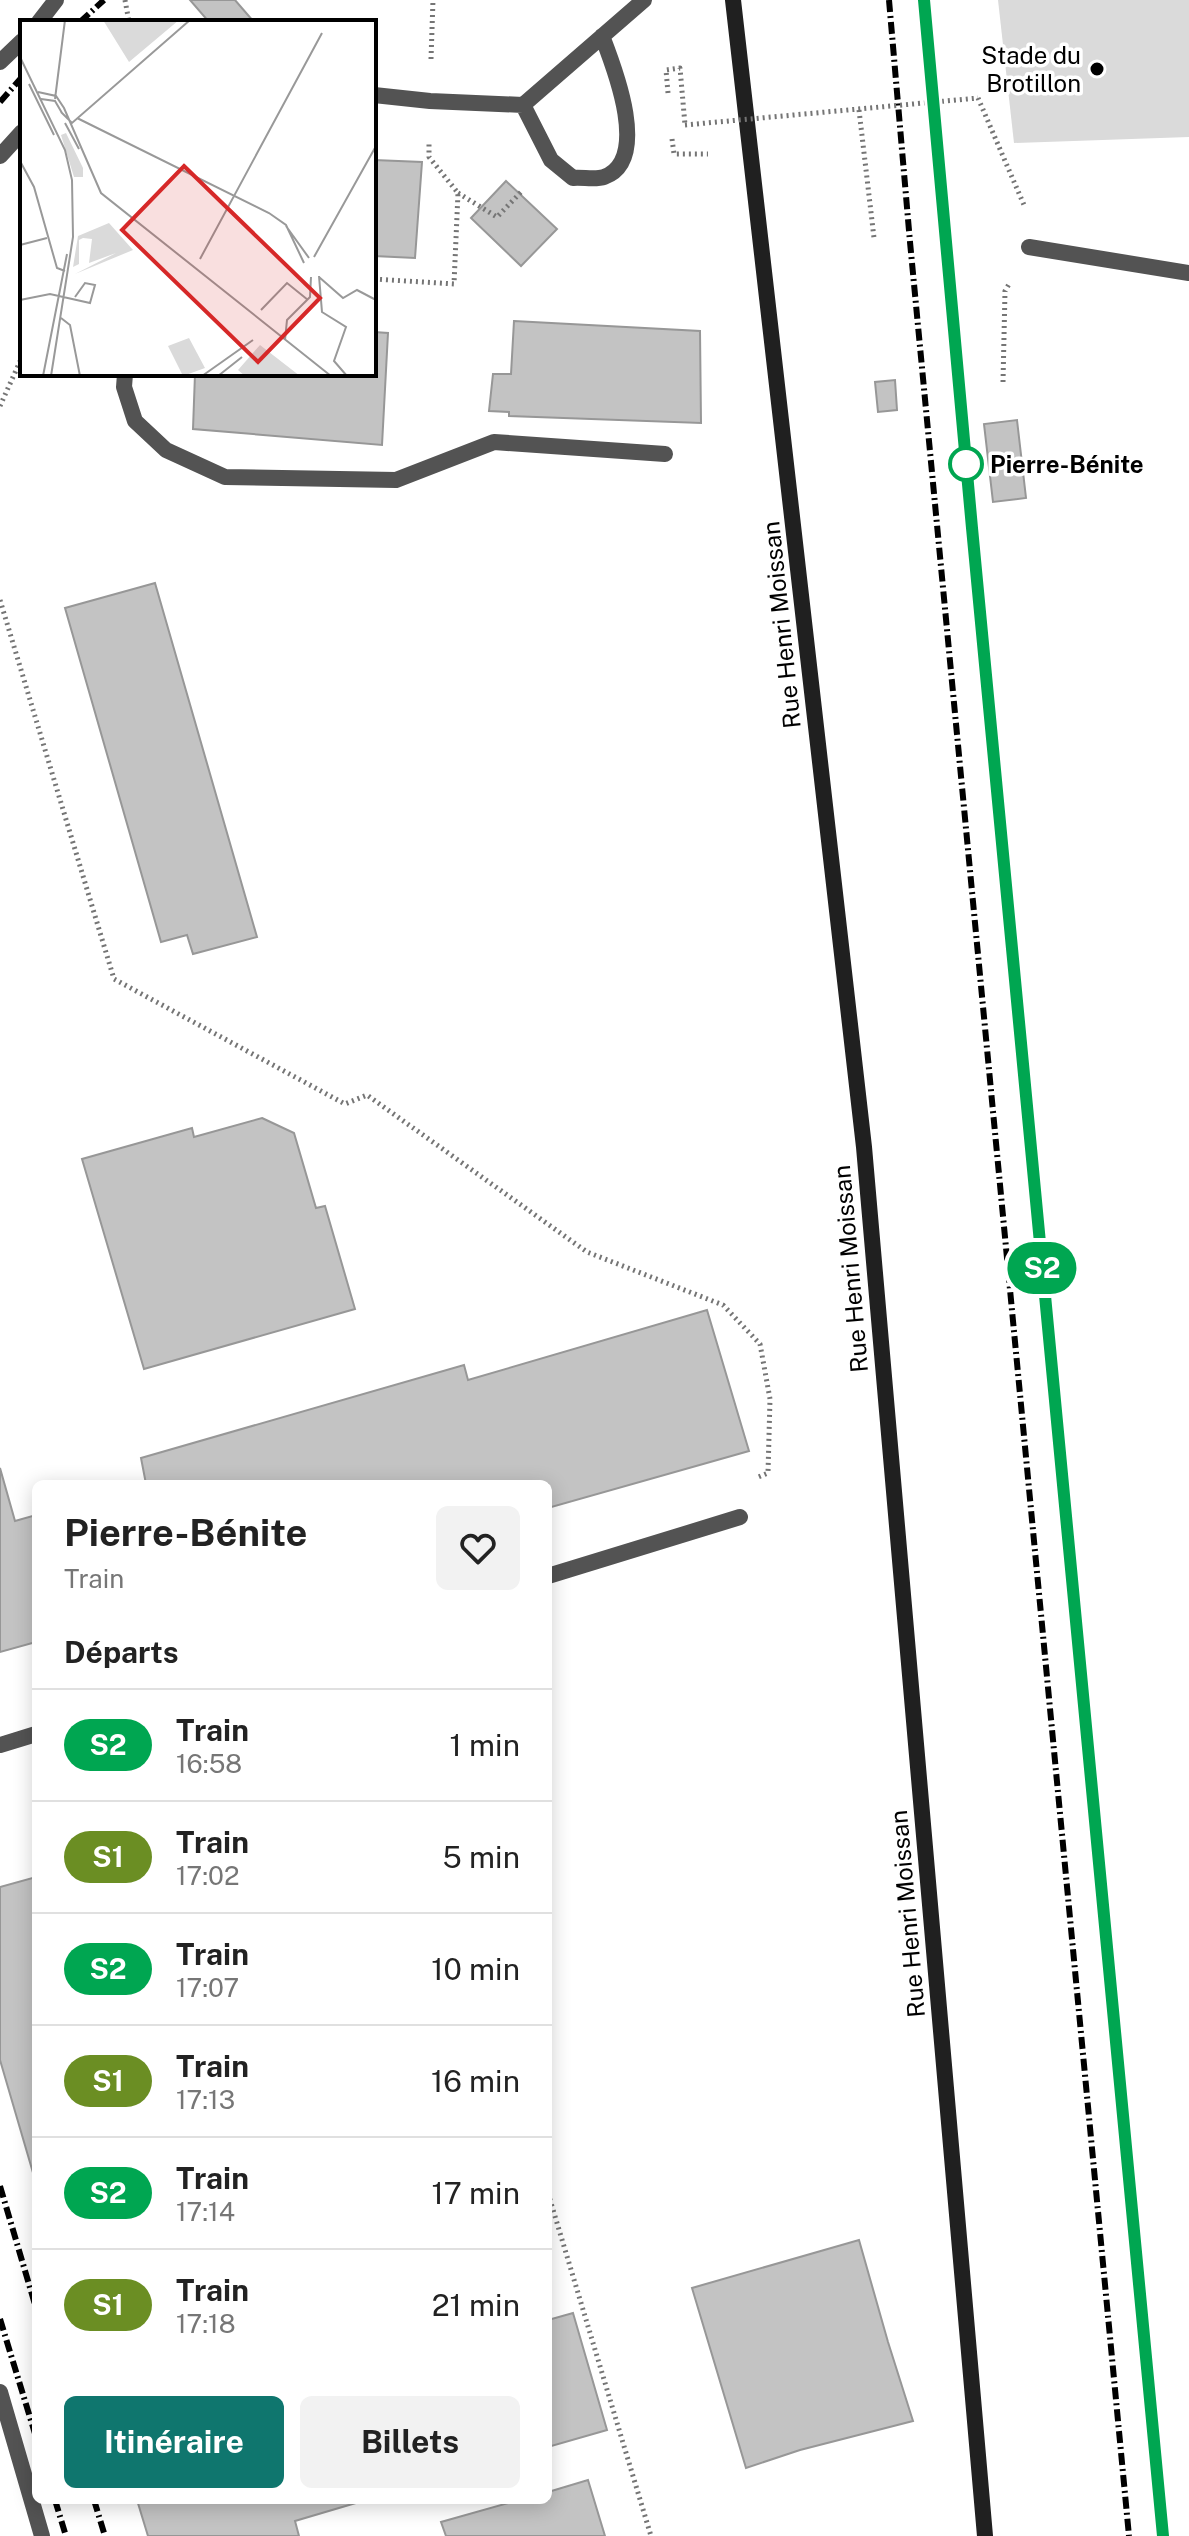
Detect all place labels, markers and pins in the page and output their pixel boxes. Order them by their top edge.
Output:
place label: Stade du Brotillon [981,41,1081,97]
marker: Stade du Brotillon [1088,60,1106,78]
marker: Pierre-Bénite [949,447,983,481]
place label: Pierre-Bénite [990,450,1144,478]

